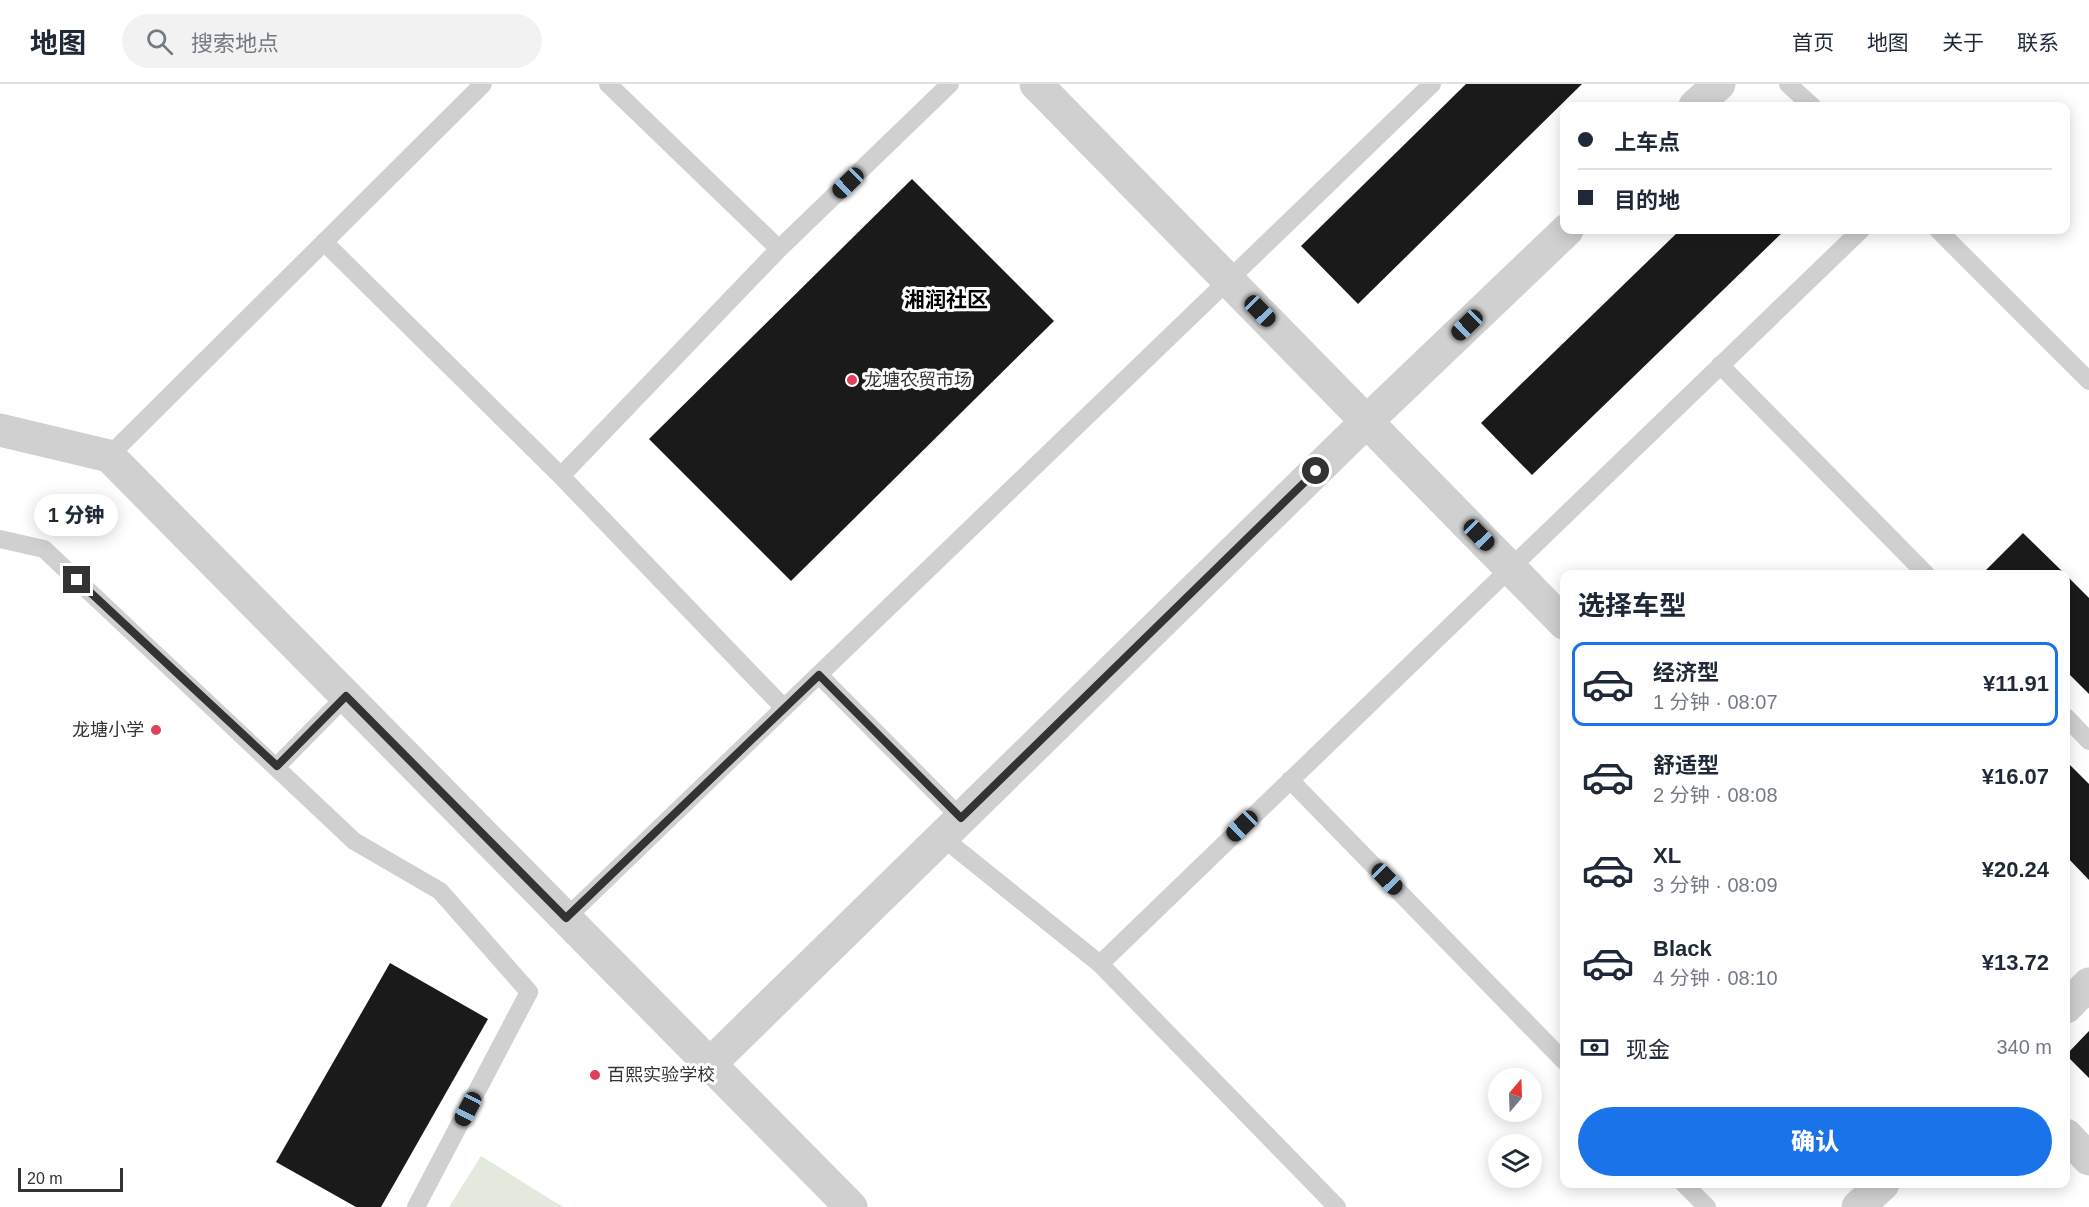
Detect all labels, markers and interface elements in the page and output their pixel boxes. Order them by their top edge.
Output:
search box [122,14,542,68]
icon: search [143,25,176,58]
text: 地图 [30,28,86,59]
text: 搜索地点 [191,31,279,56]
text: 首页 [1792,31,1834,54]
text: 地图 [1867,31,1909,54]
text: 关于 [1942,31,1984,54]
text: 联系 [2017,31,2059,54]
text: 上车点 [1614,130,1680,155]
car [829,164,867,202]
text: 目的地 [1614,188,1680,213]
district label: 湘润社区 [904,288,988,311]
car [1241,292,1279,330]
car [1448,306,1486,344]
place label: 龙塘农贸市场 [864,370,972,390]
marker: 龙塘农贸市场 [845,373,859,387]
route start [1302,457,1329,484]
callout: 1 分钟 [35,493,119,535]
text: 1 分钟 [48,504,104,526]
car [1460,516,1498,554]
route end [63,566,90,593]
text: 选择车型 [1578,591,1686,621]
icon: car [1581,657,1635,711]
text: 经济型 [1653,660,1719,685]
text: ¥11.91 [1983,671,2049,696]
text: 1 分钟 · 08:07 [1653,691,1778,713]
place label: 龙塘小学 [72,720,144,740]
marker: 龙塘小学 [149,723,163,737]
icon: car [1581,750,1635,804]
text: 舒适型 [1653,753,1719,778]
text: ¥16.07 [1982,764,2049,789]
text: 2 分钟 · 08:08 [1653,784,1778,806]
car [1223,807,1261,845]
icon: car [1581,843,1635,897]
text: XL [1653,843,1681,868]
text: ¥20.24 [1982,857,2049,882]
car [1368,860,1406,898]
text: 3 分钟 · 08:09 [1653,874,1778,896]
icon: car [1581,936,1635,990]
text: Black [1653,936,1712,961]
text: ¥13.72 [1982,950,2049,975]
text: 4 分钟 · 08:10 [1653,967,1778,989]
icon: cash [1578,1031,1611,1064]
text: 340 m [1996,1036,2052,1058]
text: 现金 [1626,1037,1670,1062]
place label: 百熙实验学校 [607,1065,715,1085]
marker: 百熙实验学校 [588,1068,602,1082]
north arrow [1488,1068,1542,1122]
map controls [1488,1068,1542,1188]
car [452,1089,484,1129]
button: 确认 [1578,1107,2052,1176]
button: layers [1488,1134,1542,1188]
scale bar [18,1165,123,1192]
text: 20 m [27,1170,63,1187]

